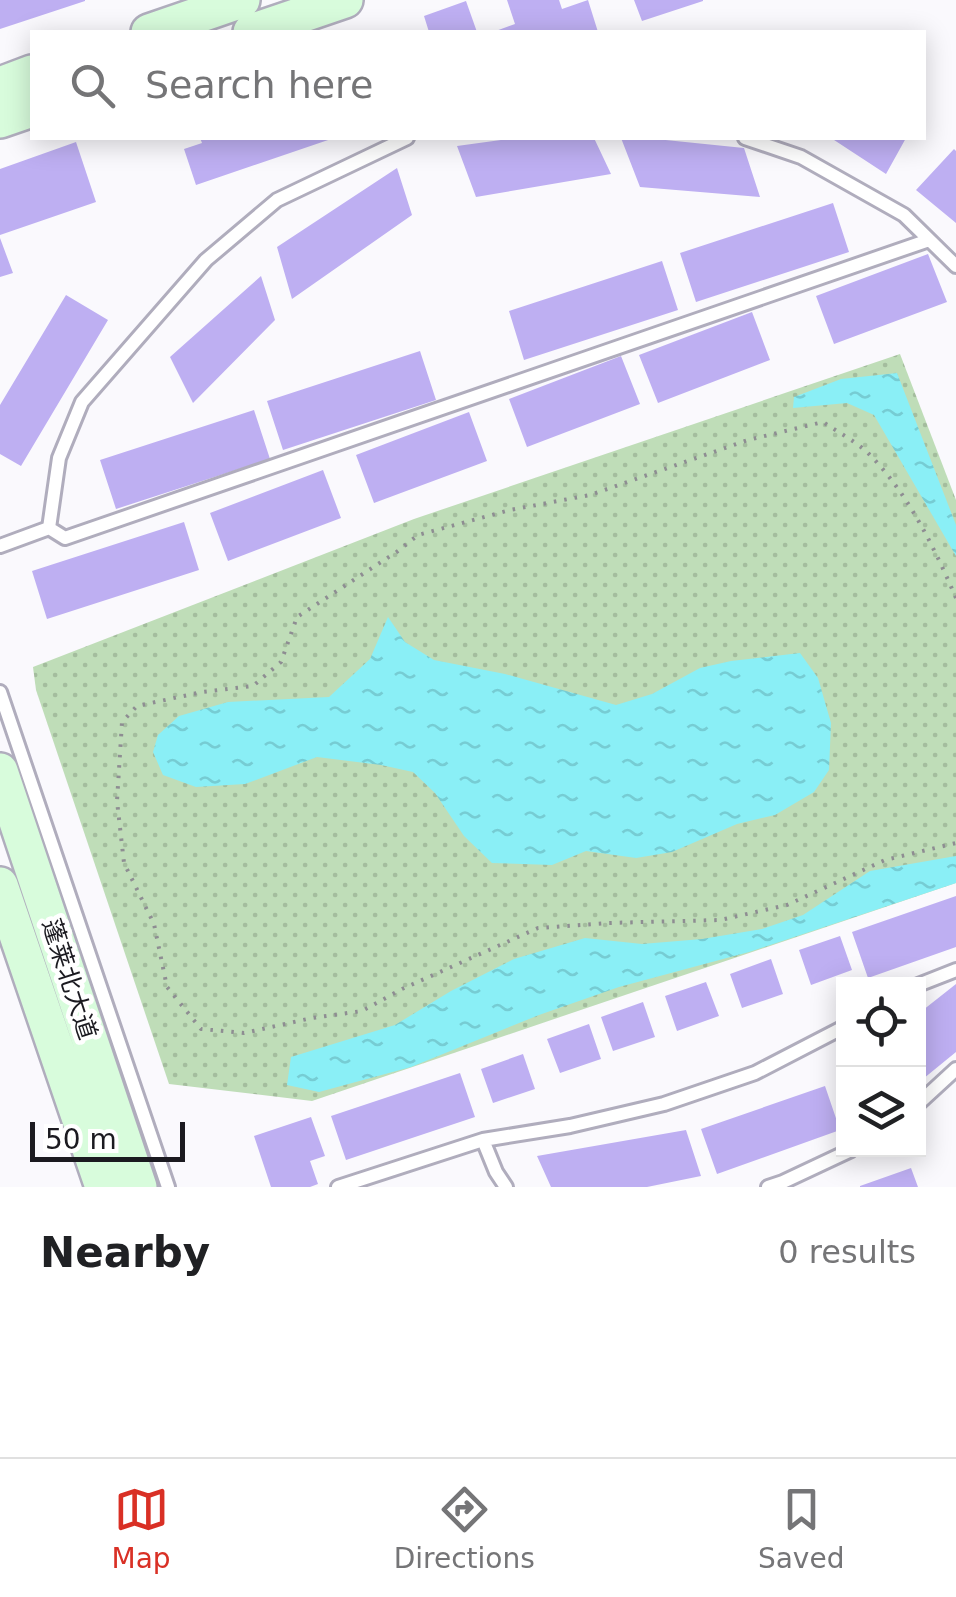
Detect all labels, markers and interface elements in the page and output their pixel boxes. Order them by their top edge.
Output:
search box [30,30,926,140]
icon: search [65,58,120,113]
text: Search here [145,63,373,107]
street label: 蓬莱北大道 [36,915,103,1043]
map controls [836,977,926,1157]
button: locate [836,977,926,1067]
button: layers [836,1067,926,1157]
scale bar [30,1117,185,1162]
text: 50 m [45,1123,117,1156]
text: Nearby [40,1228,210,1277]
text: 0 results [778,1233,916,1271]
tab: Map [112,1482,171,1575]
tab: Directions [394,1482,535,1575]
tab: Saved [758,1482,844,1575]

